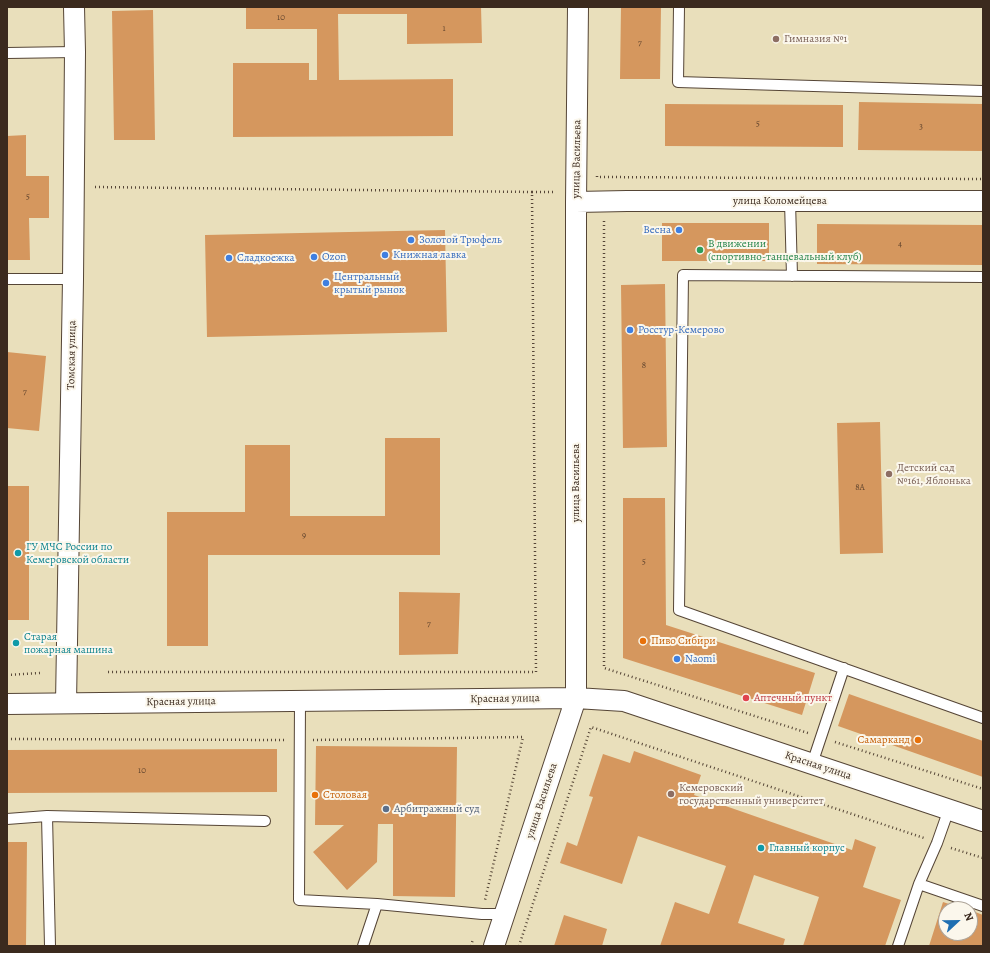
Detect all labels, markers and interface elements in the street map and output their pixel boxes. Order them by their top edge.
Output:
house number: 10 [277,13,285,23]
house number: 1 [442,24,446,34]
place label: Гимназия №1 [784,32,847,46]
marker: Гимназия №1 [771,34,781,44]
house number: 7 [638,38,642,48]
house number: 5 [756,119,760,129]
street label: улица Васильева [570,120,584,198]
house number: 3 [919,122,923,132]
house number: 5 [26,192,30,202]
street label: улица Коломейцева [733,194,827,208]
place label: Весна [643,223,671,237]
marker: Весна [674,225,684,235]
place label: Золотой Трюфель [419,233,502,247]
marker: Золотой Трюфель [406,235,416,245]
place label: В движении (спортивно-танцевальный клуб) [708,237,861,263]
house number: 4 [898,239,902,249]
marker: В движении (спортивно-танцевальный клуб) [695,245,705,255]
place label: Книжная лавка [393,248,466,262]
place label: Ozon [322,250,346,264]
marker: Книжная лавка [380,250,390,260]
place label: Сладкоежка [237,251,295,265]
marker: Ozon [309,252,319,262]
marker: Сладкоежка [224,253,234,263]
place label: Центральный крытый рынок [334,270,404,296]
marker: Центральный крытый рынок [321,278,331,288]
street label: Томская улица [65,320,79,390]
place label: Росстур-Кемерово [638,323,724,337]
marker: Росстур-Кемерово [625,325,635,335]
house number: 8 [642,361,646,371]
house number: 7 [23,387,27,397]
street label: улица Васильева [569,444,583,522]
place label: Детский сад №161, Яблонька [897,461,971,487]
marker: Детский сад №161, Яблонька [884,469,894,479]
house number: 8А [855,483,865,493]
house number: 9 [302,531,306,541]
place label: ГУ МЧС России по Кемеровской области [26,540,129,566]
marker: ГУ МЧС России по Кемеровской области [13,548,23,558]
house number: 5 [642,557,646,567]
house number: 7 [427,619,431,629]
place label: Старая пожарная машина [24,630,113,656]
place label: Пиво Сибири [651,634,716,648]
marker: Пиво Сибири [638,636,648,646]
marker: Старая пожарная машина [11,638,21,648]
place label: Naomi [685,652,716,666]
marker: Naomi [672,654,682,664]
place label: Аптечный пункт [754,691,832,705]
street label: Красная улица [470,692,540,706]
marker: Аптечный пункт [741,693,751,703]
street label: Красная улица [146,695,216,709]
place label: Самарканд [857,733,910,747]
marker: Самарканд [913,735,923,745]
street label: Красная улица [783,749,853,783]
street label: улица Васильева [524,762,560,840]
house number: 10 [138,766,146,776]
place label: Кемеровский государственный университет [679,781,824,807]
place label: Столовая [323,788,367,802]
marker: Кемеровский государственный университет [666,789,676,799]
marker: Столовая [310,790,320,800]
place label: Арбитражный суд [394,802,480,816]
marker: Арбитражный суд [381,804,391,814]
place label: Главный корпус [769,841,845,855]
marker: Главный корпус [756,843,766,853]
north arrow [938,901,978,941]
text: N [960,910,977,923]

